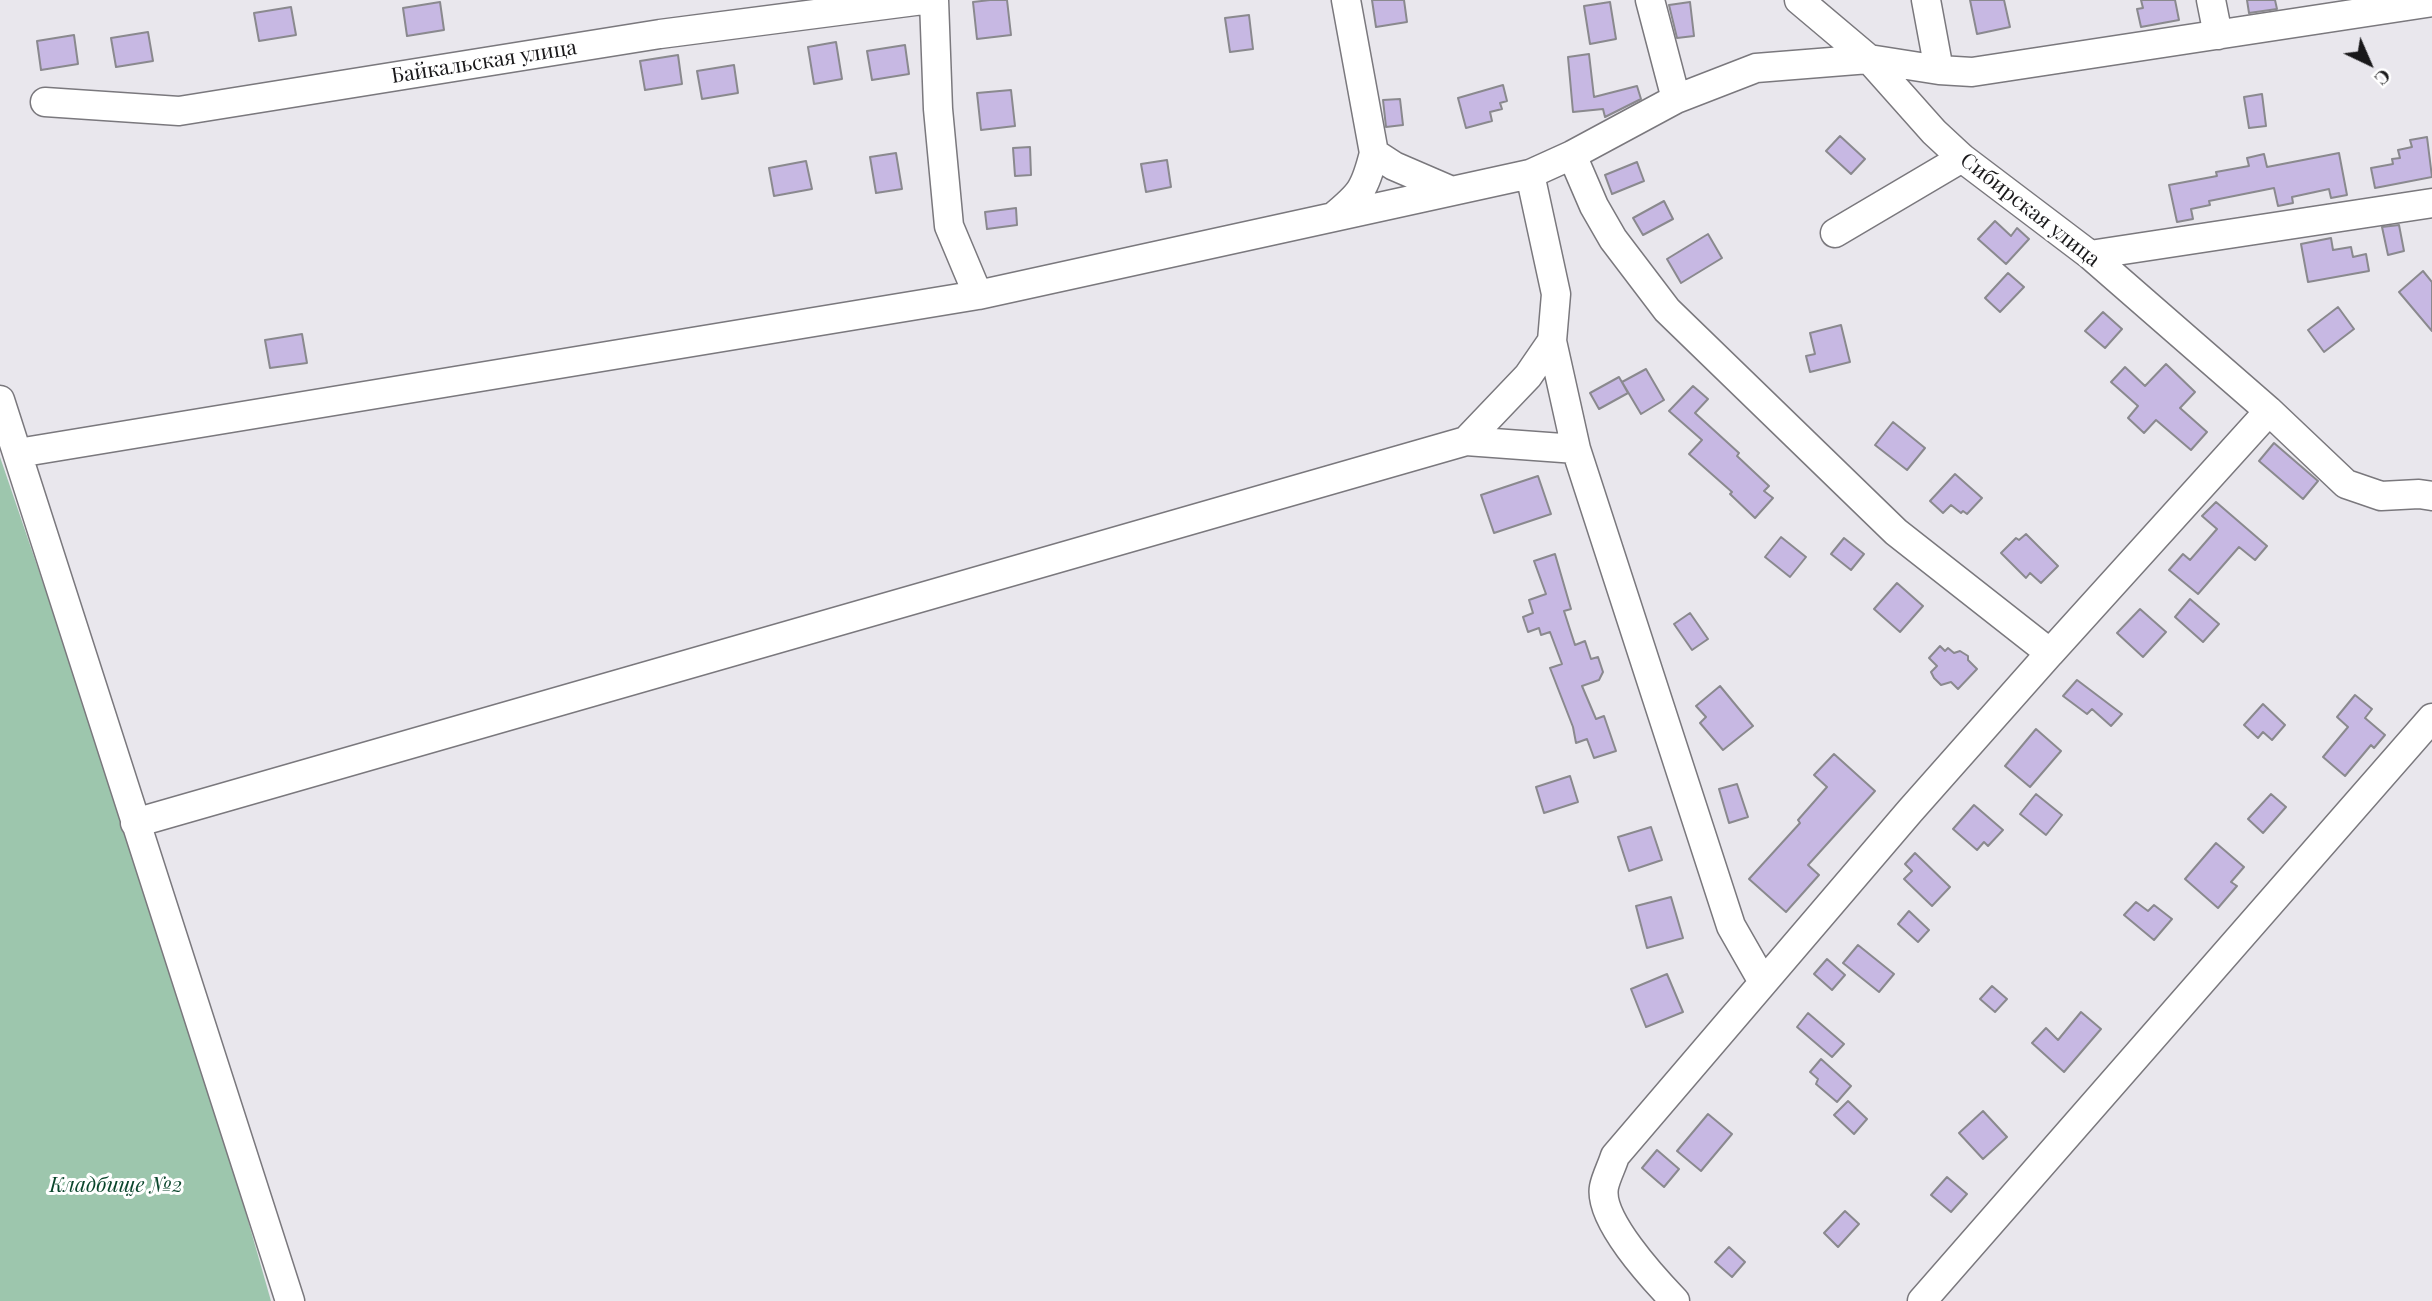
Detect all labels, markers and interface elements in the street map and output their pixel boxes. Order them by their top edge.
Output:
north arrow [2334,28,2404,98]
street label: Байкальская улица [390,35,578,89]
text: С [2370,64,2397,92]
street label: Сибирская улица [1955,148,2105,272]
park label: Кладбище №2 [49,1172,183,1198]

